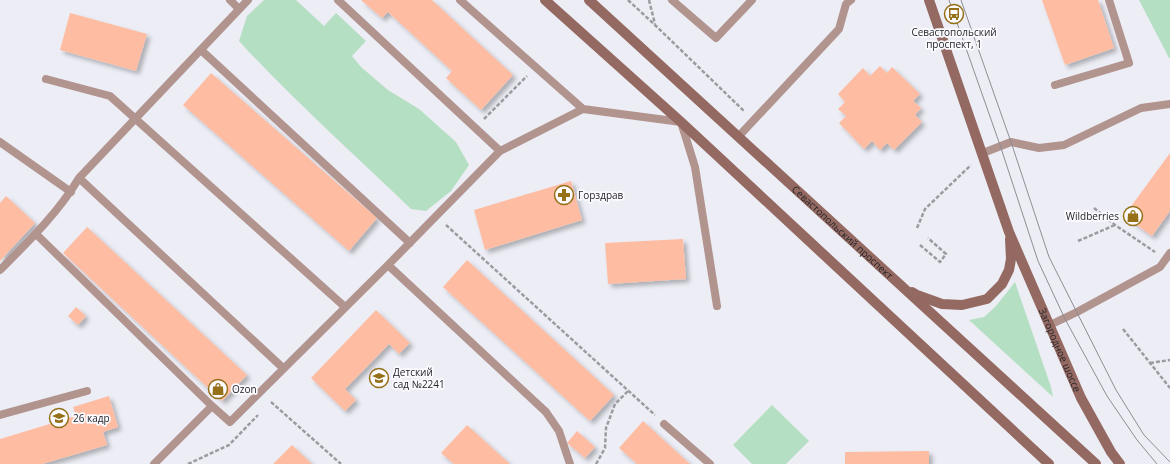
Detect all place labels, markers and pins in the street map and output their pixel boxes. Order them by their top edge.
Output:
bus stop icon: Севастопольский проспект, 1 [943,3,965,25]
place label: Севастопольский проспект, 1 [911,25,997,51]
pharmacy icon: Горздрав [553,184,575,206]
place label: Горздрав [578,188,624,202]
shop icon: Wildberries [1122,205,1144,227]
place label: Wildberries [1066,209,1119,223]
place label: Детский сад №2241 [393,365,445,391]
school or university icon: Детский сад №2241 [368,367,390,389]
shop icon: Ozon [207,378,229,400]
place label: Ozon [232,382,257,396]
school or university icon: 26 кадр [48,407,70,429]
place label: 26 кадр [73,411,110,425]

